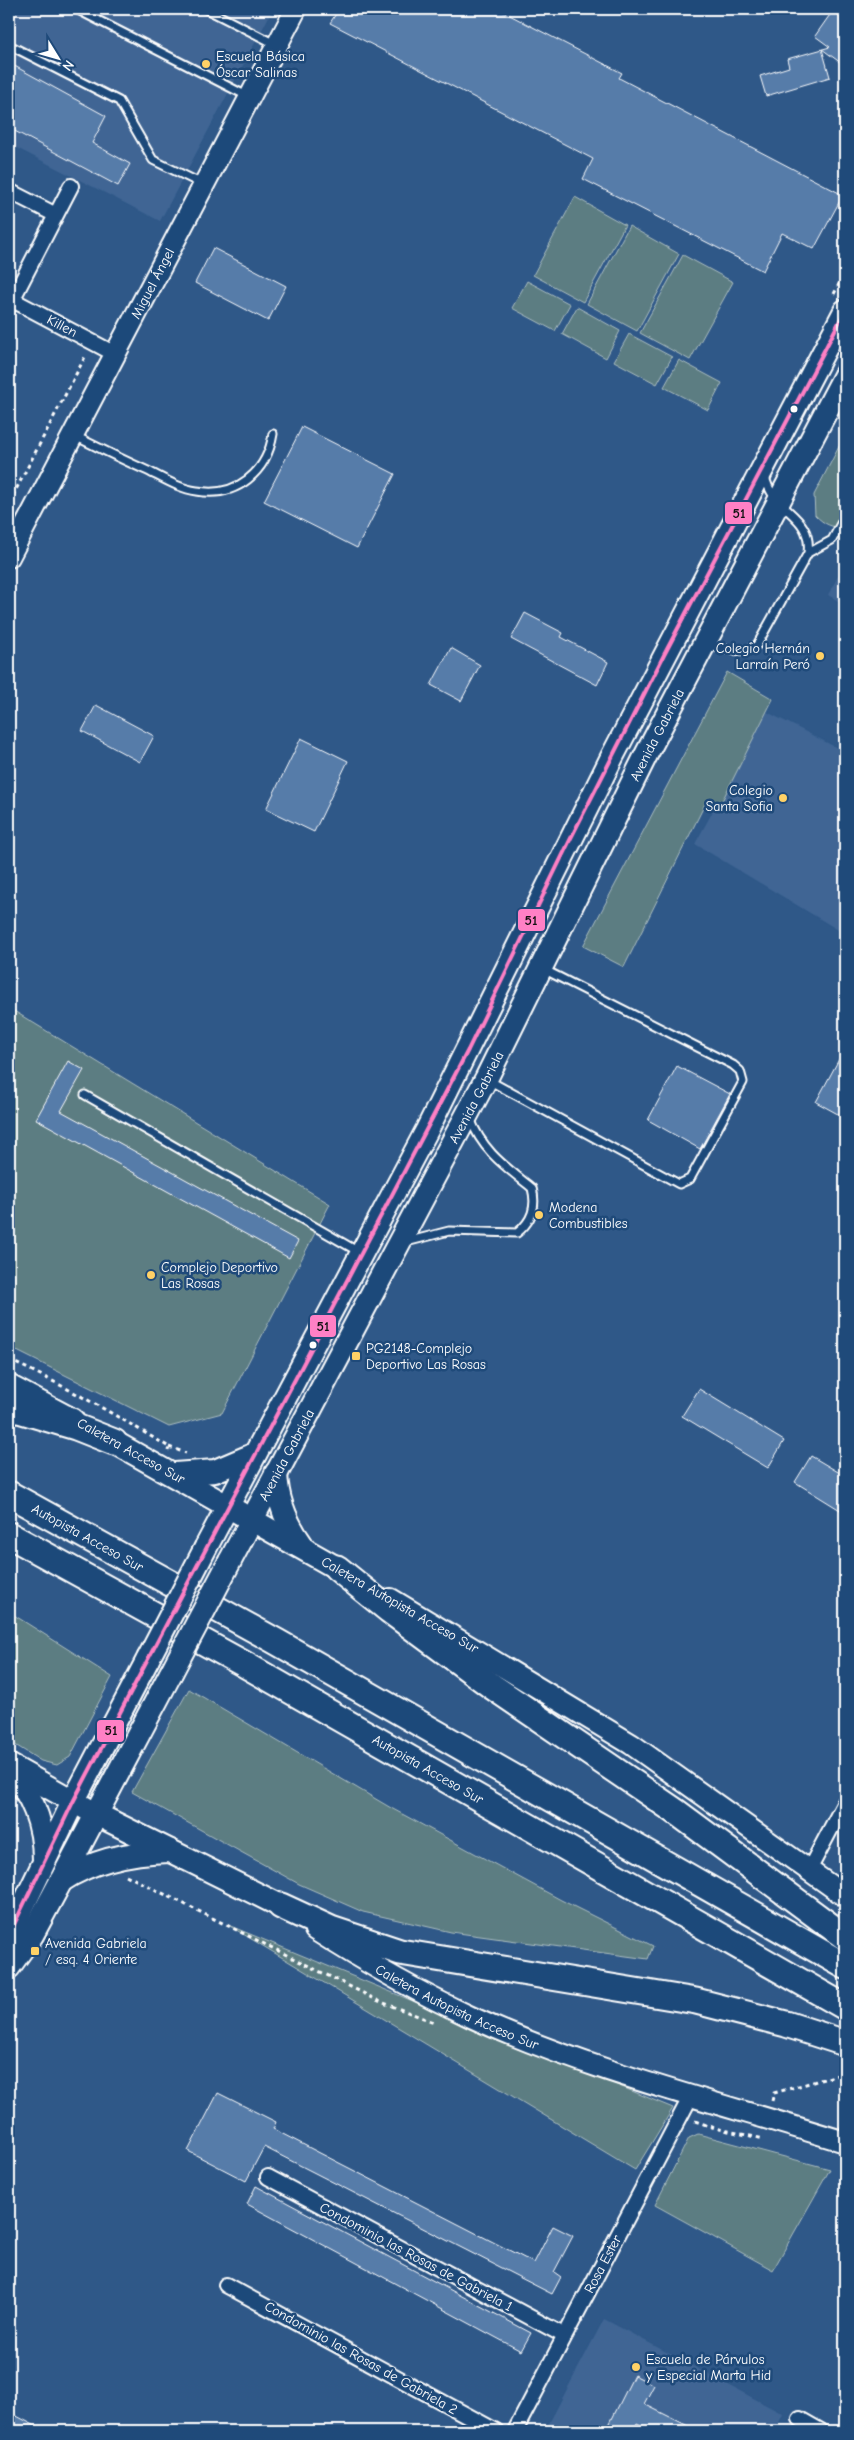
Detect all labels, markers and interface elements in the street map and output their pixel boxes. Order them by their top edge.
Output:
north arrow [32,32,82,82]
place label: Escuela Básica Óscar Salinas [216,48,305,81]
text: N [58,57,78,74]
marker: Escuela Básica Óscar Salinas [200,58,212,70]
street label: Miguel Ángel [127,245,178,322]
street label: Killen [44,311,80,341]
unlabelled marker [789,404,799,414]
line badge: 51 [724,501,753,525]
text: 51 [733,505,745,522]
place label: Colegio Hernán Larraín Peró [716,640,810,673]
marker: Colegio Hernán Larraín Peró [814,650,826,662]
street label: Avenida Gabriela [626,686,688,784]
place label: Colegio Santa Sofia [705,782,773,815]
marker: Colegio Santa Sofia [777,792,789,804]
line badge: 51 [517,908,546,932]
text: 51 [525,912,537,929]
street label: Avenida Gabriela [445,1048,507,1146]
place label: Modena Combustibles [549,1199,628,1232]
marker: Modena Combustibles [533,1209,545,1221]
place label: Complejo Deportivo Las Rosas [161,1259,278,1292]
marker: Complejo Deportivo Las Rosas [145,1269,157,1281]
line badge: 51 [309,1314,337,1338]
text: 51 [317,1318,329,1335]
unlabelled marker [308,1340,318,1350]
place label: PG2148-Complejo Deportivo Las Rosas [366,1340,486,1373]
marker: PG2148-Complejo Deportivo Las Rosas [350,1350,362,1362]
street label: Avenida Gabriela [255,1406,318,1504]
street label: Caletera Acceso Sur [74,1414,188,1488]
street label: Autopista Acceso Sur [29,1500,147,1575]
street label: Caletera Autopista Acceso Sur [318,1553,482,1657]
line badge: 51 [96,1719,125,1743]
text: 51 [105,1722,117,1739]
street label: Autopista Acceso Sur [369,1731,487,1808]
place label: Avenida Gabriela / esq. 4 Oriente [45,1935,147,1968]
marker: Avenida Gabriela / esq. 4 Oriente [29,1945,41,1957]
street label: Caletera Autopista Acceso Sur [373,1960,542,2053]
street label: Condominio las Rosas de Gabriela 1 [317,2199,515,2315]
street label: Rosa Ester [581,2232,626,2296]
street label: Condominio las Rosas de Gabriela 2 [262,2298,460,2418]
place label: Escuela de Párvulos y Especial Marta Hid [645,2351,771,2384]
marker: Escuela de Párvulos y Especial Marta Hid [630,2361,642,2373]

